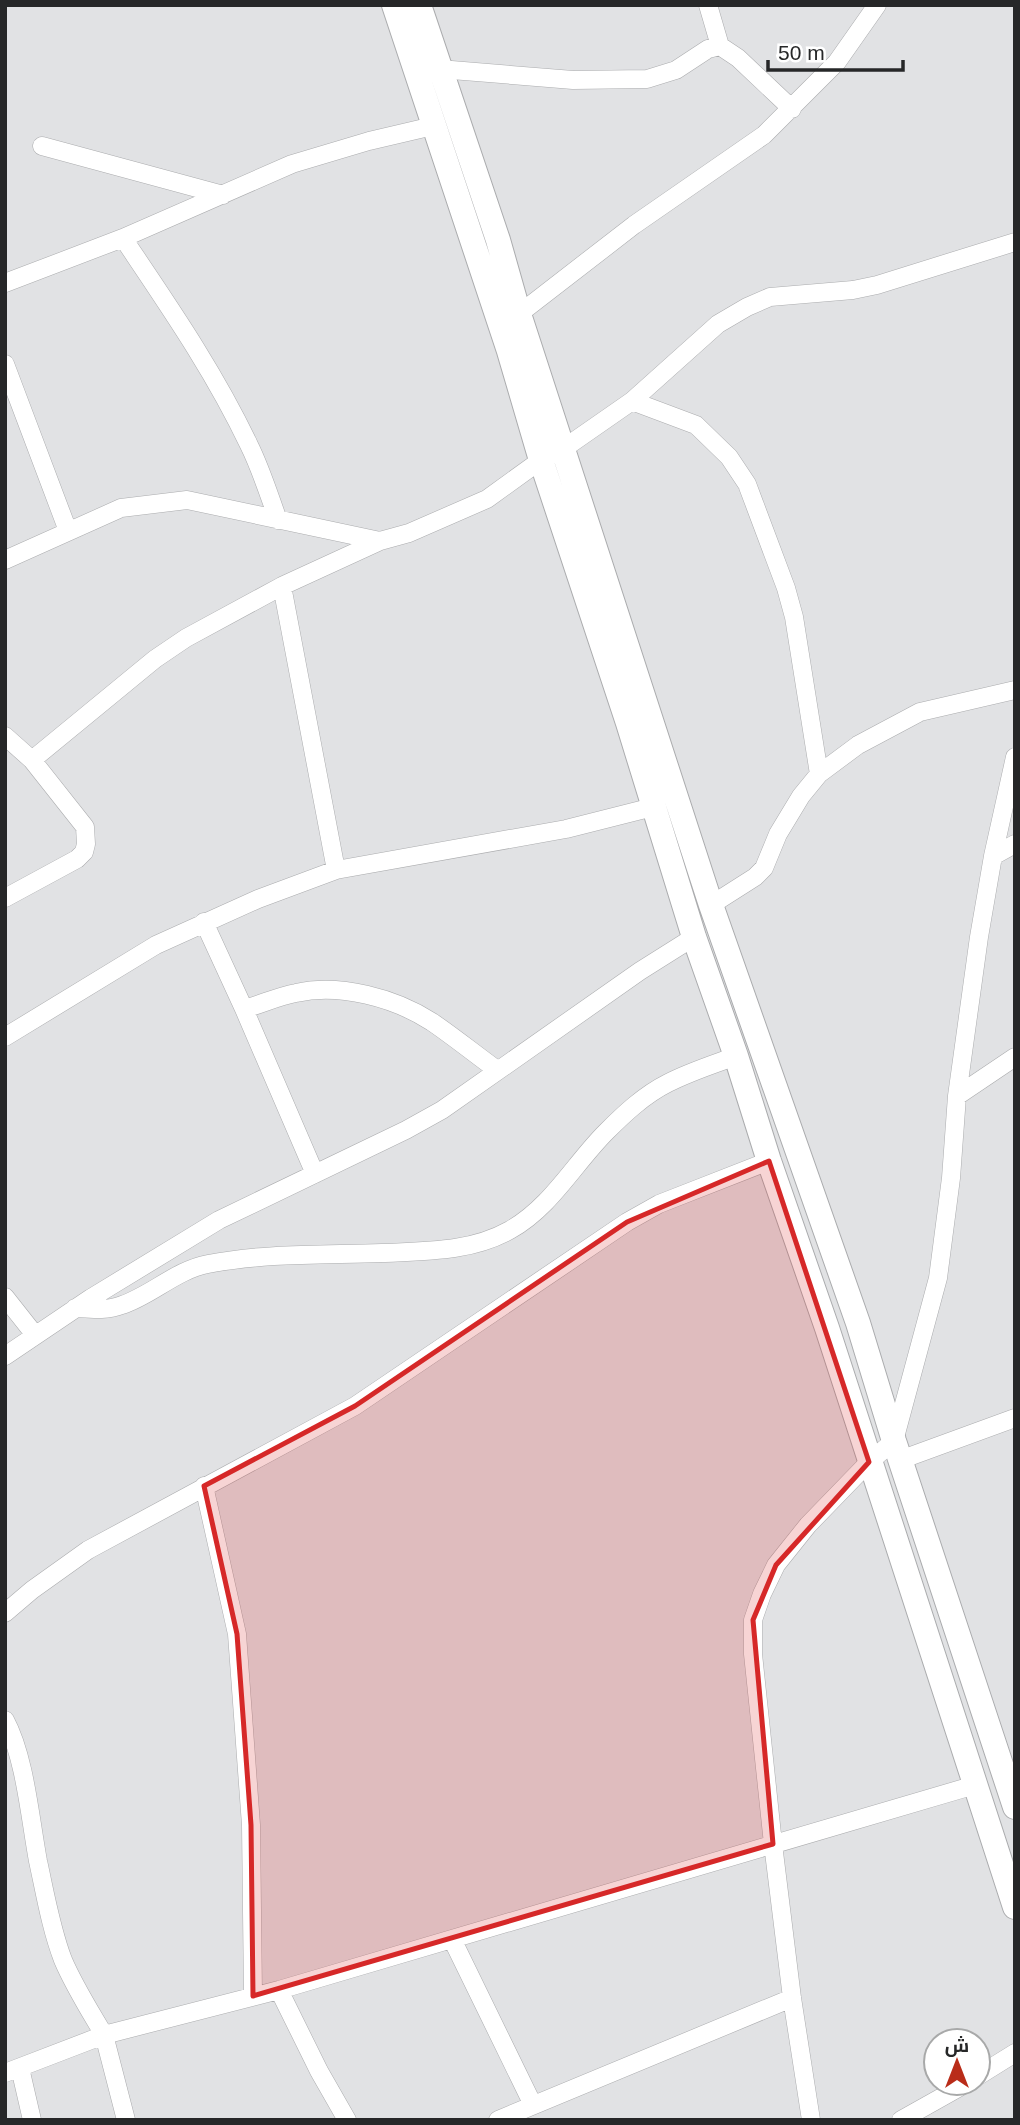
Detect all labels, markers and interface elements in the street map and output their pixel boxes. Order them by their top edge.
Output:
scale bar [768,28,903,72]
text: 50 m [778,41,825,64]
north arrow [922,2027,992,2097]
text: ش [945,2035,969,2057]

